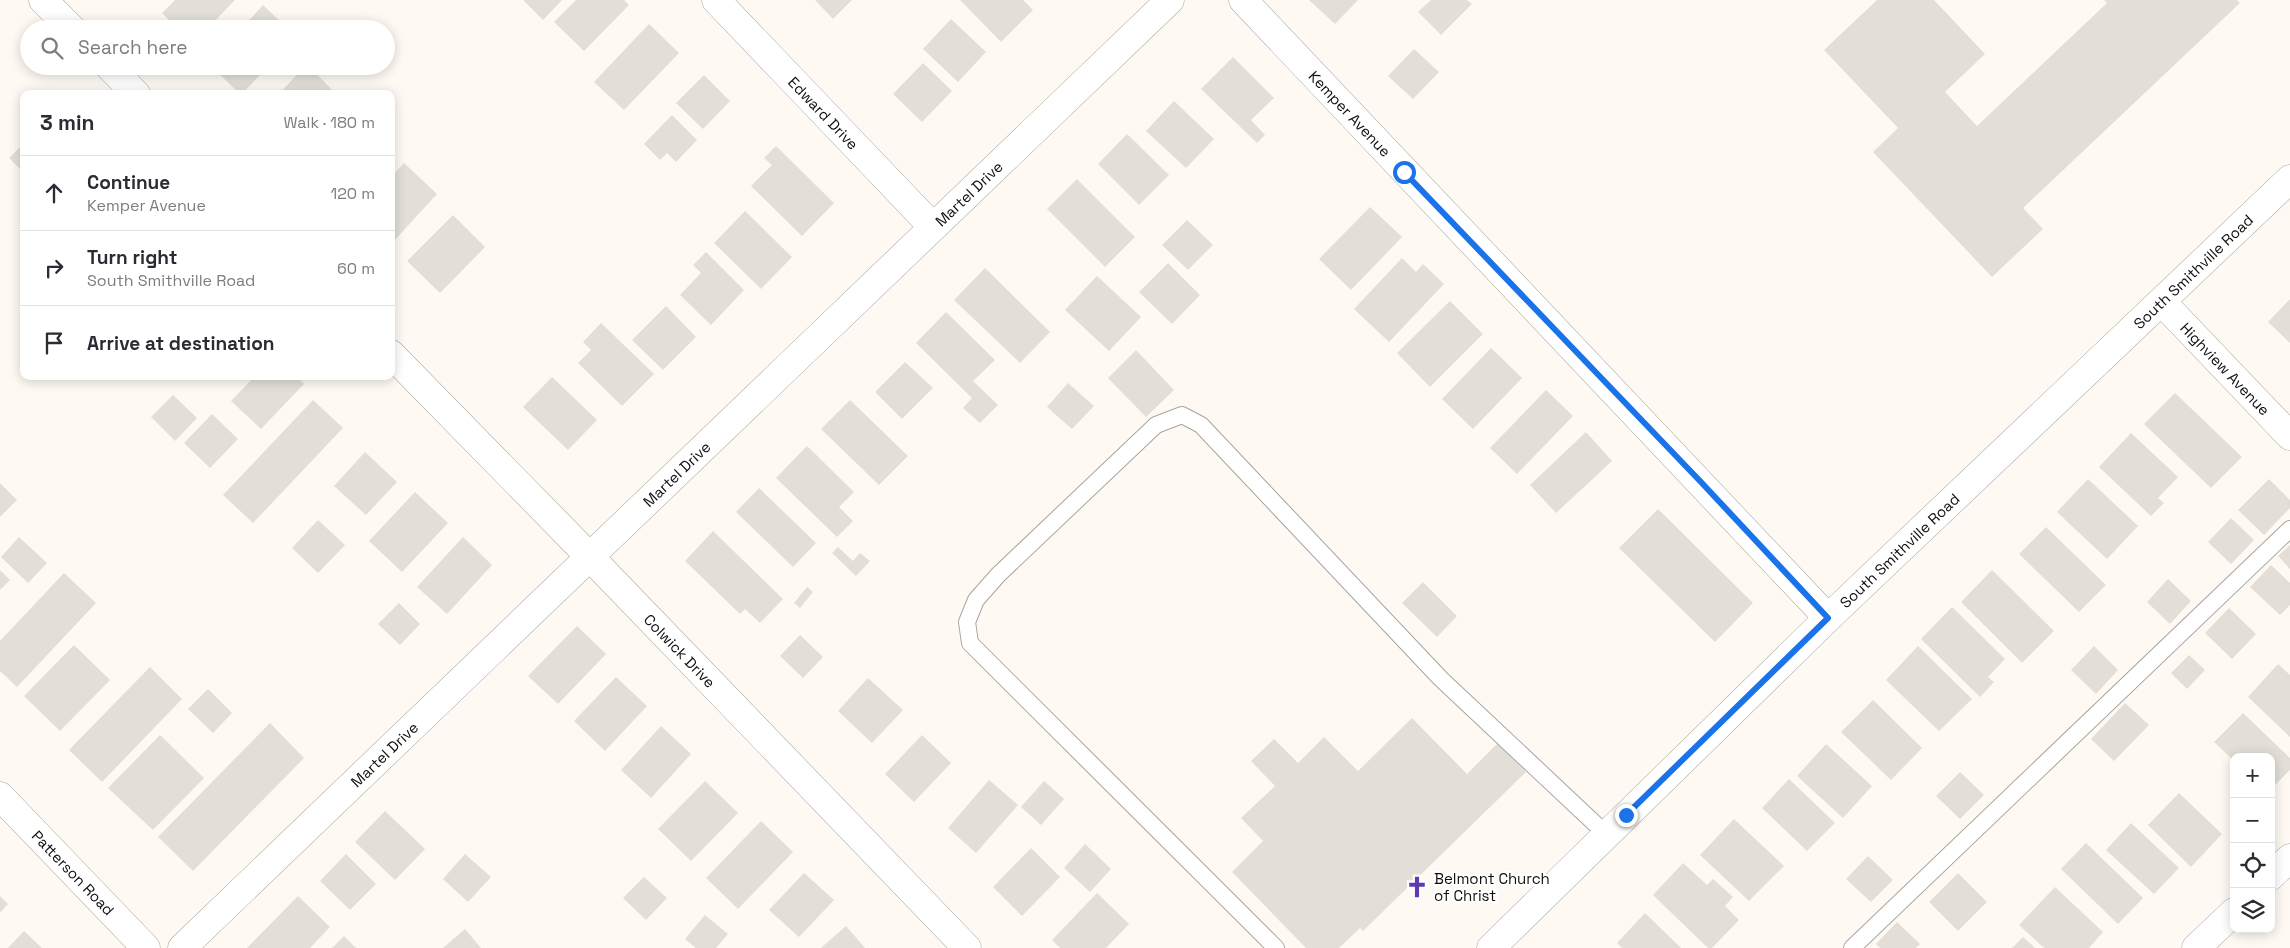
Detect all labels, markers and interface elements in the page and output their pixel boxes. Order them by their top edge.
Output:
search box [20,20,395,75]
icon: search [38,34,66,62]
text: Search here [78,35,188,60]
street label: Kemper Avenue [1305,66,1396,160]
street label: Edward Drive [785,72,863,153]
text: 3 min [40,109,95,136]
text: Walk · 180 m [283,112,375,133]
street label: Martel Drive [931,157,1006,230]
route start [1393,161,1416,184]
text: Continue [87,170,170,195]
icon: ahead [40,179,68,207]
text: 120 m [331,183,375,204]
text: Kemper Avenue [87,195,206,216]
street label: South Smithville Road [2129,210,2257,333]
text: Turn right [87,245,177,270]
icon: right [40,254,68,282]
text: 60 m [337,258,375,279]
text: South Smithville Road [87,270,255,291]
street label: Highview Avenue [2177,318,2274,419]
icon: arrive [40,329,68,357]
text: Arrive at destination [87,331,275,356]
street label: Martel Drive [639,437,714,510]
street label: South Smithville Road [1835,489,1963,612]
street label: Colwick Drive [640,610,720,691]
street label: Martel Drive [346,717,422,791]
map controls [2230,753,2275,933]
button: + [2230,753,2275,798]
button: − [2230,798,2275,843]
route end [1615,804,1638,827]
street label: Patterson Road [28,826,119,919]
button: locate [2230,843,2275,888]
place label: Belmont Church of Christ [1434,869,1550,905]
church icon: Belmont Church of Christ [1404,874,1430,900]
button: layers [2230,888,2275,933]

